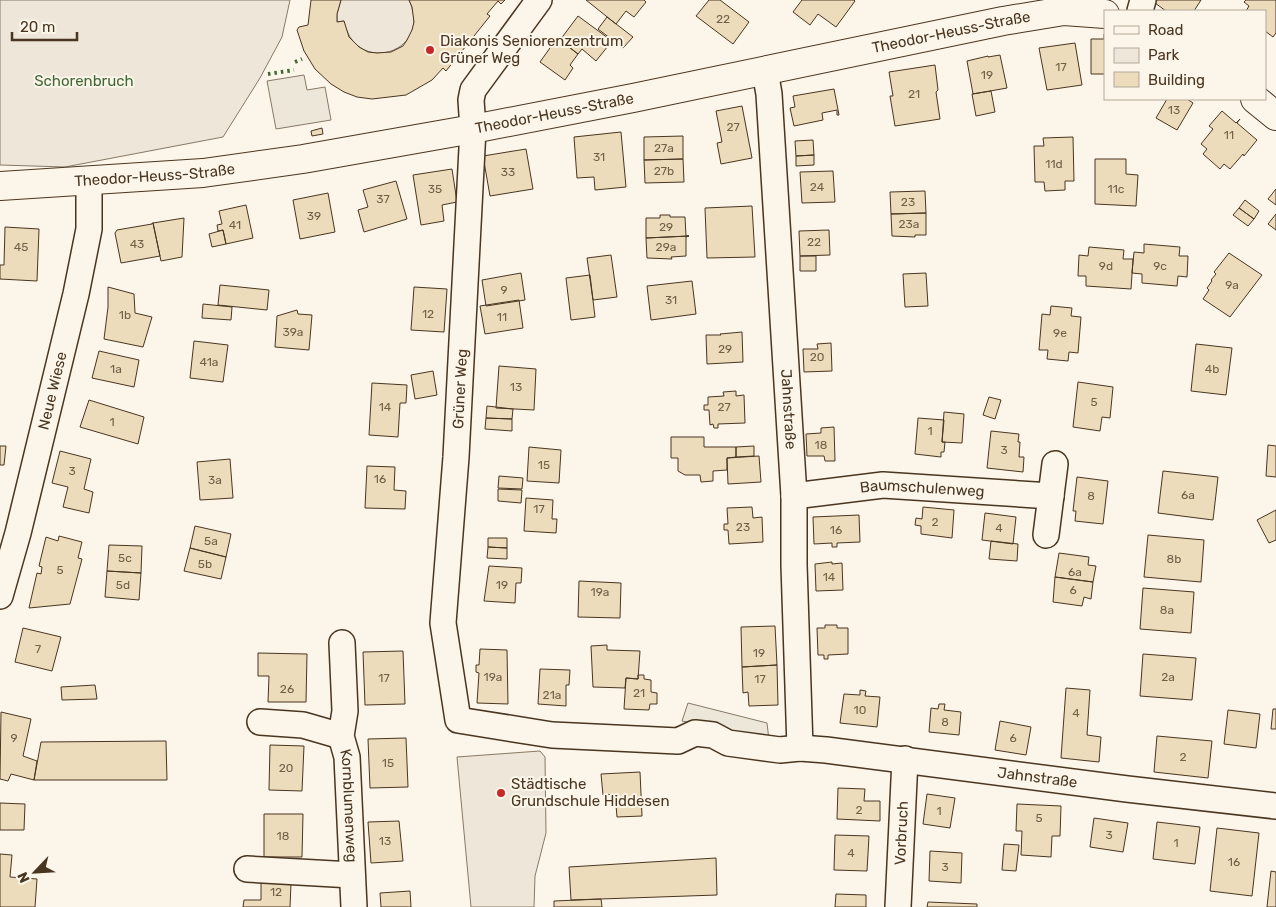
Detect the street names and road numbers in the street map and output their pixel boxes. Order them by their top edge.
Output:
street label: Theodor-Heuss-Straße [871,8,1032,57]
street label: Theodor-Heuss-Straße [474,89,635,137]
street label: Theodor-Heuss-Straße [74,160,236,190]
street label: Grüner Weg [449,348,471,430]
street label: Neue Wiese [34,350,71,432]
street label: Jahnstraße [777,368,800,450]
street label: Baumschulenweg [859,476,985,501]
street label: Kornblumenweg [336,747,361,863]
street label: Jahnstraße [996,763,1079,791]
street label: Vorbruch [891,800,912,866]

